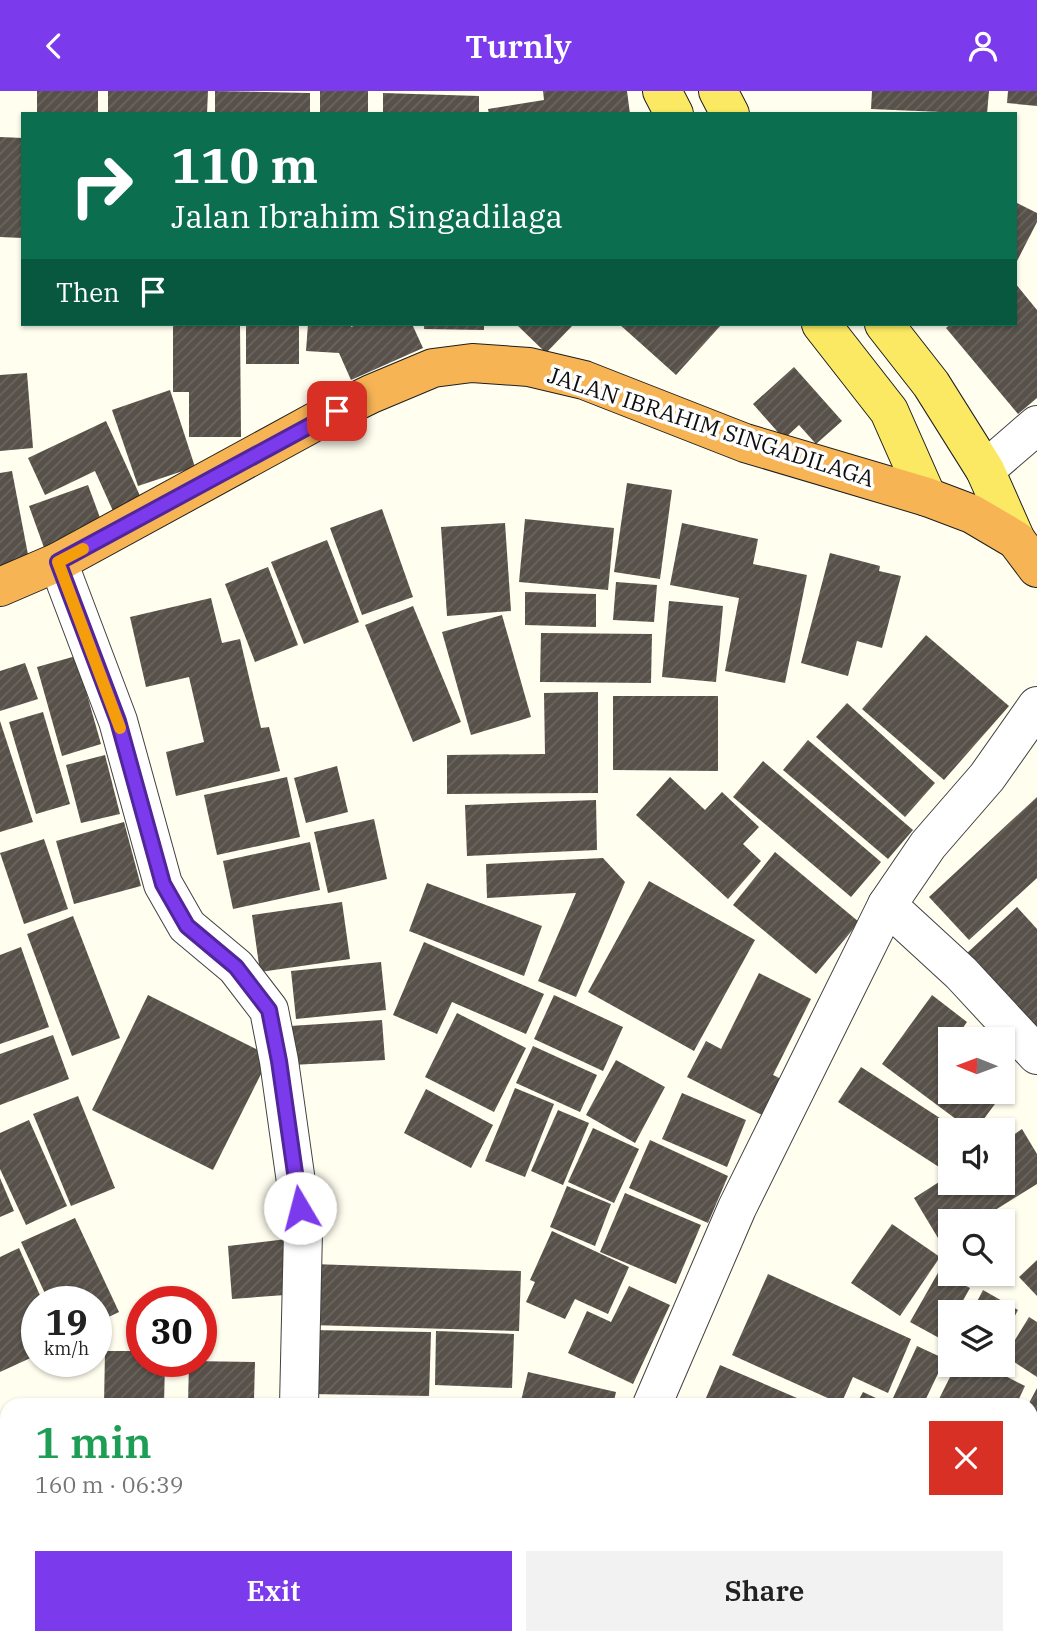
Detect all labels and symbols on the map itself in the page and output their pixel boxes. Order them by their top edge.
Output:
street label: JALAN IBRAHIM SINGADILAGA [544,359,879,493]
pin [307,381,367,441]
north arrow [938,1027,1015,1104]
position arrow [263,1171,337,1245]
speed limit sign: 30 [126,1286,217,1377]

